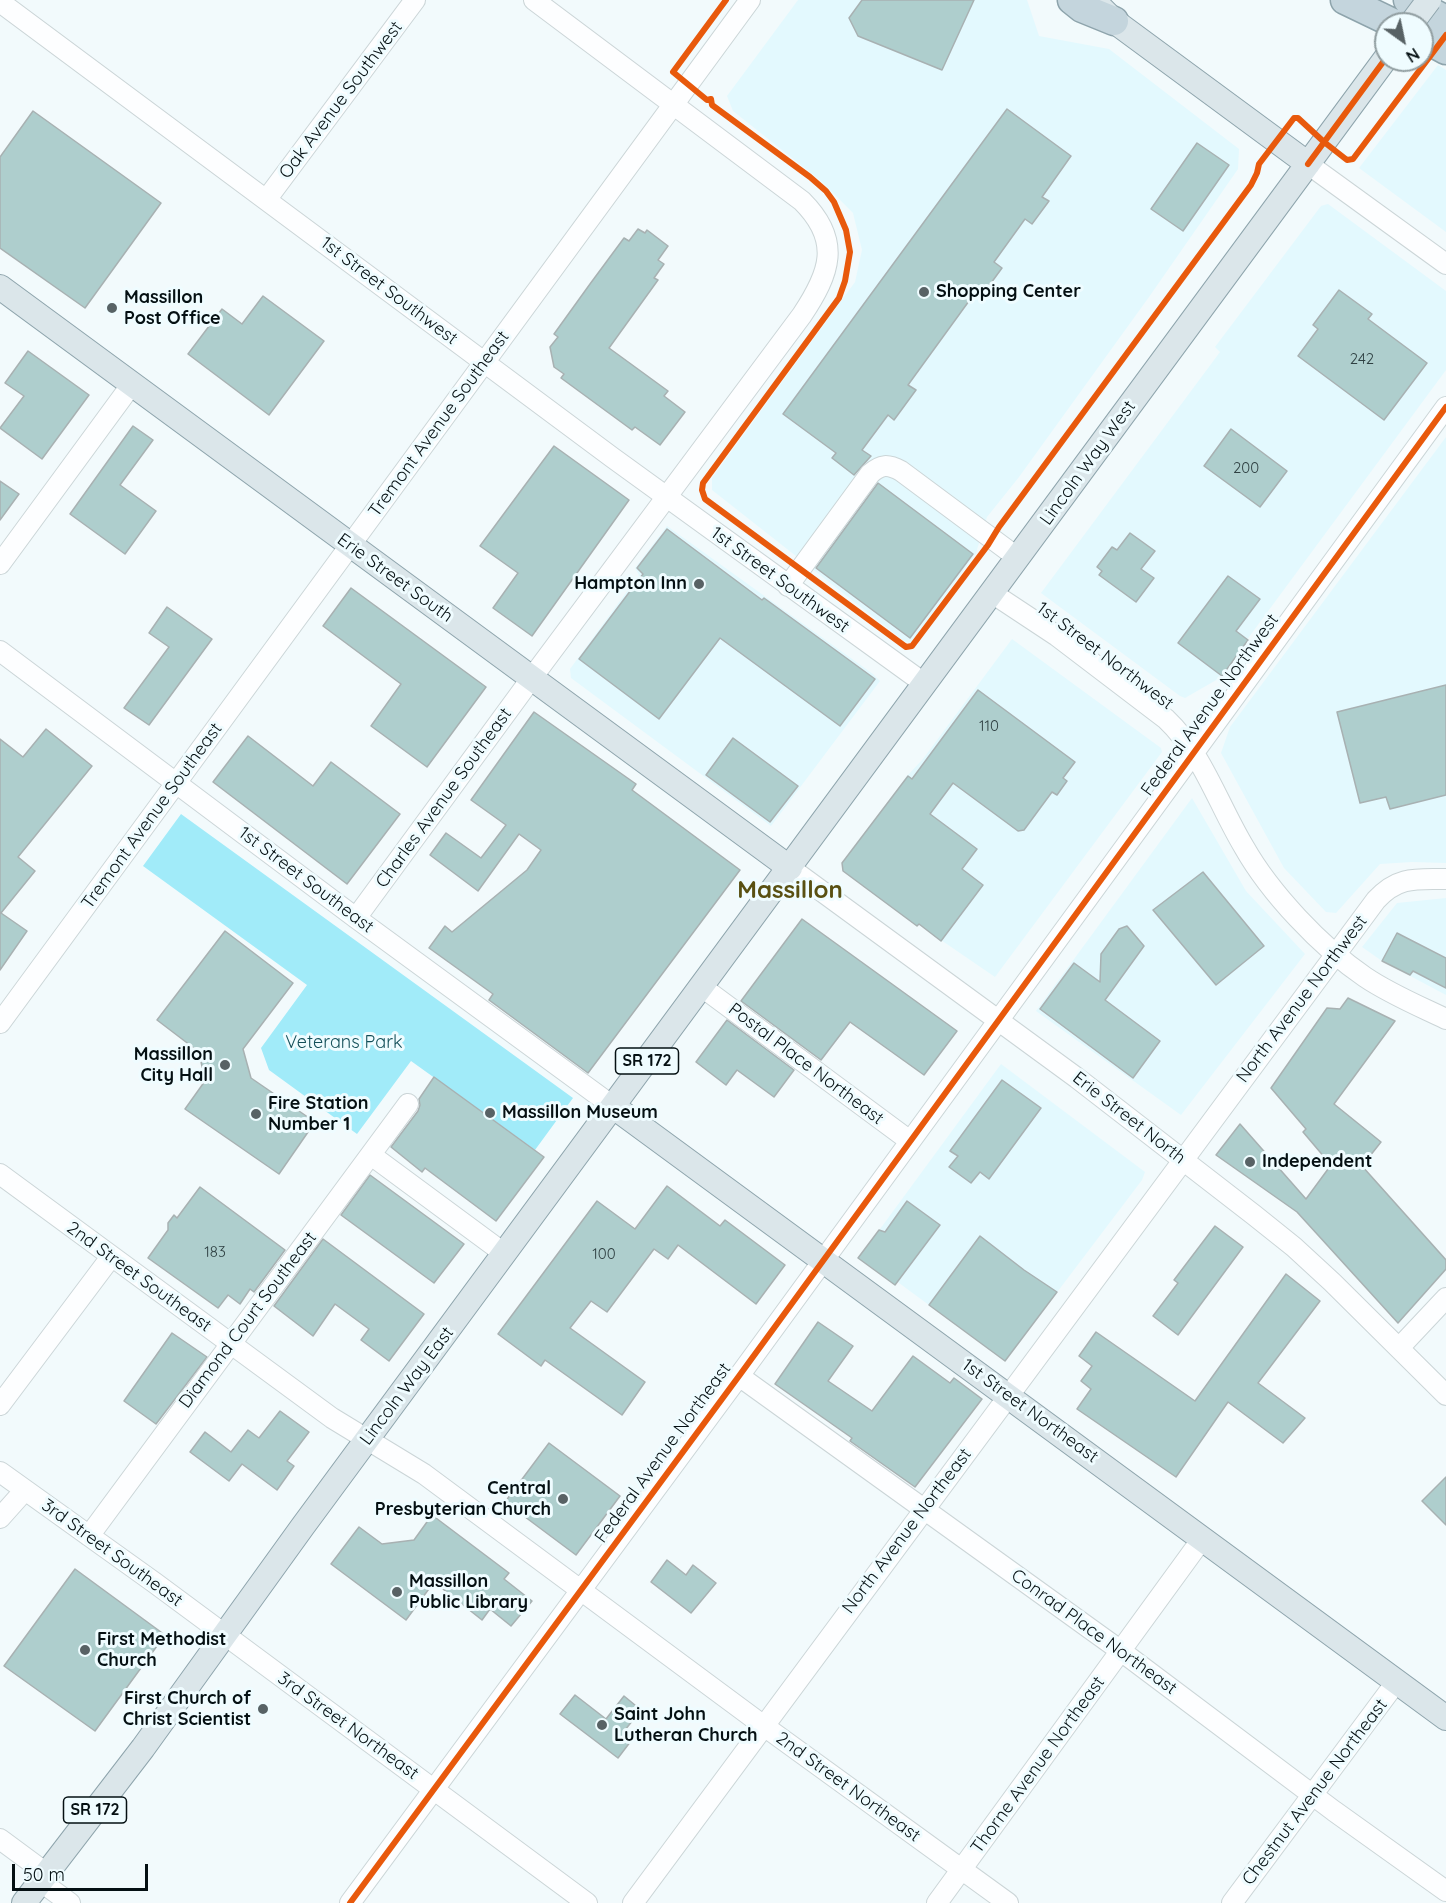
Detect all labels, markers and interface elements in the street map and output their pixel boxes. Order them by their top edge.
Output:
north arrow [1374,12,1434,72]
street label: Oak Avenue Southwest [275,17,407,183]
text: N [1402,44,1423,67]
street label: 1st Street Southwest [316,232,462,350]
place label: Shopping Center [936,281,1081,303]
marker: Shopping Center [917,285,931,299]
place label: Massillon Post Office [124,287,221,330]
marker: Massillon Post Office [105,301,119,315]
street label: Tremont Avenue Southeast [364,327,514,521]
house number: 242 [1350,350,1374,368]
street label: Lincoln Way West [1036,397,1140,529]
house number: 200 [1233,459,1259,477]
street label: 1st Street Southwest [706,522,854,638]
street label: Erie Street South [333,529,457,627]
place label: Hampton Inn [574,573,687,595]
marker: Hampton Inn [692,577,706,591]
street label: 1st Street Northwest [1032,598,1178,714]
street label: Federal Avenue Northwest [1137,610,1283,800]
street label: Charles Avenue Southeast [371,704,517,892]
house number: 110 [979,717,999,735]
street label: Tremont Avenue Southeast [77,719,227,913]
street label: 1st Street Southeast [234,822,378,938]
district label: Massillon [737,877,843,905]
street label: North Avenue Northwest [1232,911,1372,1087]
street label: Postal Place Northeast [724,998,888,1130]
park label: Veterans Park [285,1032,403,1054]
place label: Massillon City Hall [134,1044,213,1086]
road number: SR 172 [616,1048,678,1074]
marker: Massillon City Hall [218,1058,232,1072]
street label: Erie Street North [1068,1067,1190,1169]
place label: Fire Station Number 1 [268,1093,368,1136]
place label: Massillon Museum [502,1102,658,1124]
marker: Massillon Museum [483,1106,497,1120]
marker: Fire Station Number 1 [249,1107,263,1121]
place label: Independent [1262,1151,1372,1173]
marker: Independent [1243,1155,1257,1169]
street label: 2nd Street Southeast [62,1217,216,1337]
street label: Diamond Court Southeast [175,1228,321,1412]
house number: 183 [204,1243,226,1261]
house number: 100 [592,1245,616,1263]
street label: Lincoln Way East [356,1323,458,1449]
street label: 1st Street Northeast [958,1354,1102,1468]
street label: Federal Avenue Northeast [590,1359,736,1547]
street label: North Avenue Northeast [838,1444,976,1618]
place label: Central Presbyterian Church [375,1478,551,1520]
marker: Central Presbyterian Church [556,1492,570,1506]
street label: 3rd Street Southeast [37,1495,187,1611]
street label: Conrad Place Northeast [1007,1565,1181,1699]
place label: Massillon Public Library [409,1571,528,1614]
marker: Massillon Public Library [390,1585,404,1599]
place label: First Methodist Church [97,1629,226,1672]
marker: First Methodist Church [78,1643,92,1657]
street label: 3rd Street Northeast [273,1668,423,1784]
street label: Thorne Avenue Northeast [966,1672,1110,1858]
place label: First Church of Christ Scientist [123,1688,251,1730]
street label: Chestnut Avenue Northeast [1238,1695,1392,1889]
marker: First Church of Christ Scientist [256,1702,270,1716]
place label: Saint John Lutheran Church [614,1704,758,1746]
marker: Saint John Lutheran Church [595,1718,609,1732]
street label: 2nd Street Northeast [772,1727,924,1847]
road number: SR 172 [64,1797,127,1823]
scale bar [15,1852,152,1890]
text: 50 m [23,1863,65,1886]

